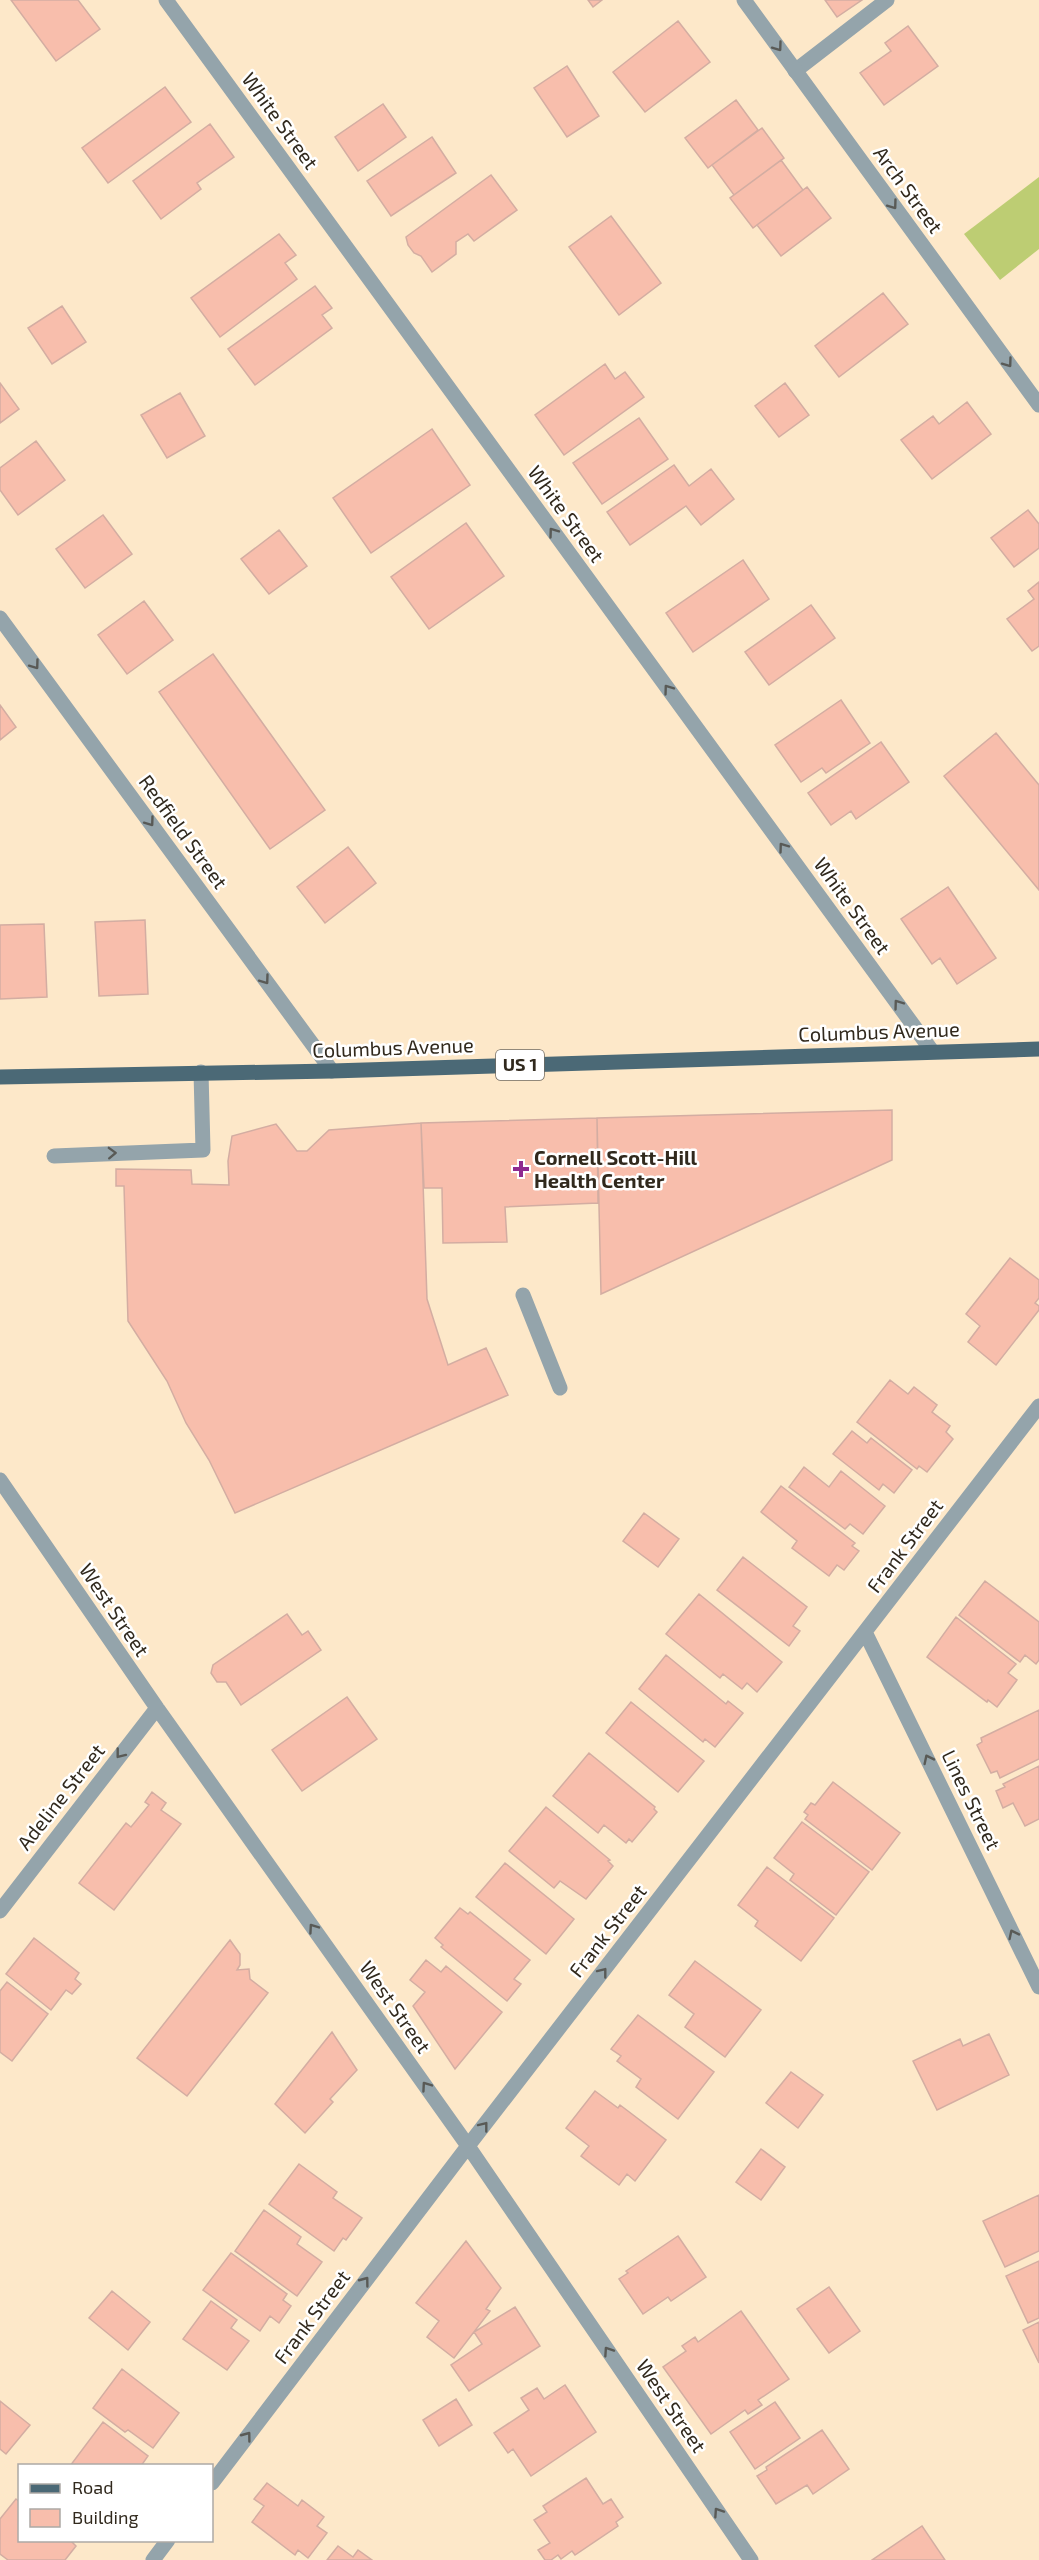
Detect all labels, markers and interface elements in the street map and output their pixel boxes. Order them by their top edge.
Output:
one-way arrow [771,41,782,52]
street label: White Street [238,67,324,174]
street label: Arch Street [869,141,949,238]
one-way arrow [886,198,897,209]
one-way arrow [1001,356,1012,367]
street label: White Street [524,460,610,567]
one-way arrow [549,527,560,538]
one-way arrow [27,659,38,670]
one-way arrow [664,685,675,696]
street label: Redfield Street [134,770,233,893]
one-way arrow [143,816,154,827]
one-way arrow [779,842,790,853]
street label: White Street [810,852,896,959]
one-way arrow [258,973,269,984]
one-way arrow [894,1000,905,1011]
street label: Columbus Avenue [798,1016,960,1046]
street label: Columbus Avenue [312,1032,474,1062]
road number: US 1 [496,1050,544,1080]
place label: Cornell Scott-Hill Health Center [534,1145,697,1192]
one-way arrow [108,1147,117,1160]
marker: Cornell Scott-Hill Health Center [512,1160,530,1178]
street label: Frank Street [861,1494,947,1597]
street label: West Street [75,1558,155,1661]
street label: Adeline Street [11,1738,109,1854]
street label: Lines Street [937,1746,1006,1854]
one-way arrow [117,1748,128,1759]
one-way arrow [923,1755,935,1766]
street label: Frank Street [564,1879,651,1982]
one-way arrow [309,1923,320,1934]
one-way arrow [1009,1930,1021,1941]
street label: West Street [355,1956,437,2058]
one-way arrow [595,1968,606,1979]
one-way arrow [422,2082,433,2093]
one-way arrow [476,2122,487,2133]
street label: Frank Street [268,2265,354,2368]
one-way arrow [358,2277,369,2288]
one-way arrow [604,2346,615,2357]
street label: West Street [632,2354,712,2457]
one-way arrow [240,2432,251,2443]
legend [18,2464,213,2542]
text: Road [72,2476,113,2498]
text: Building [72,2506,139,2528]
one-way arrow [714,2507,725,2518]

